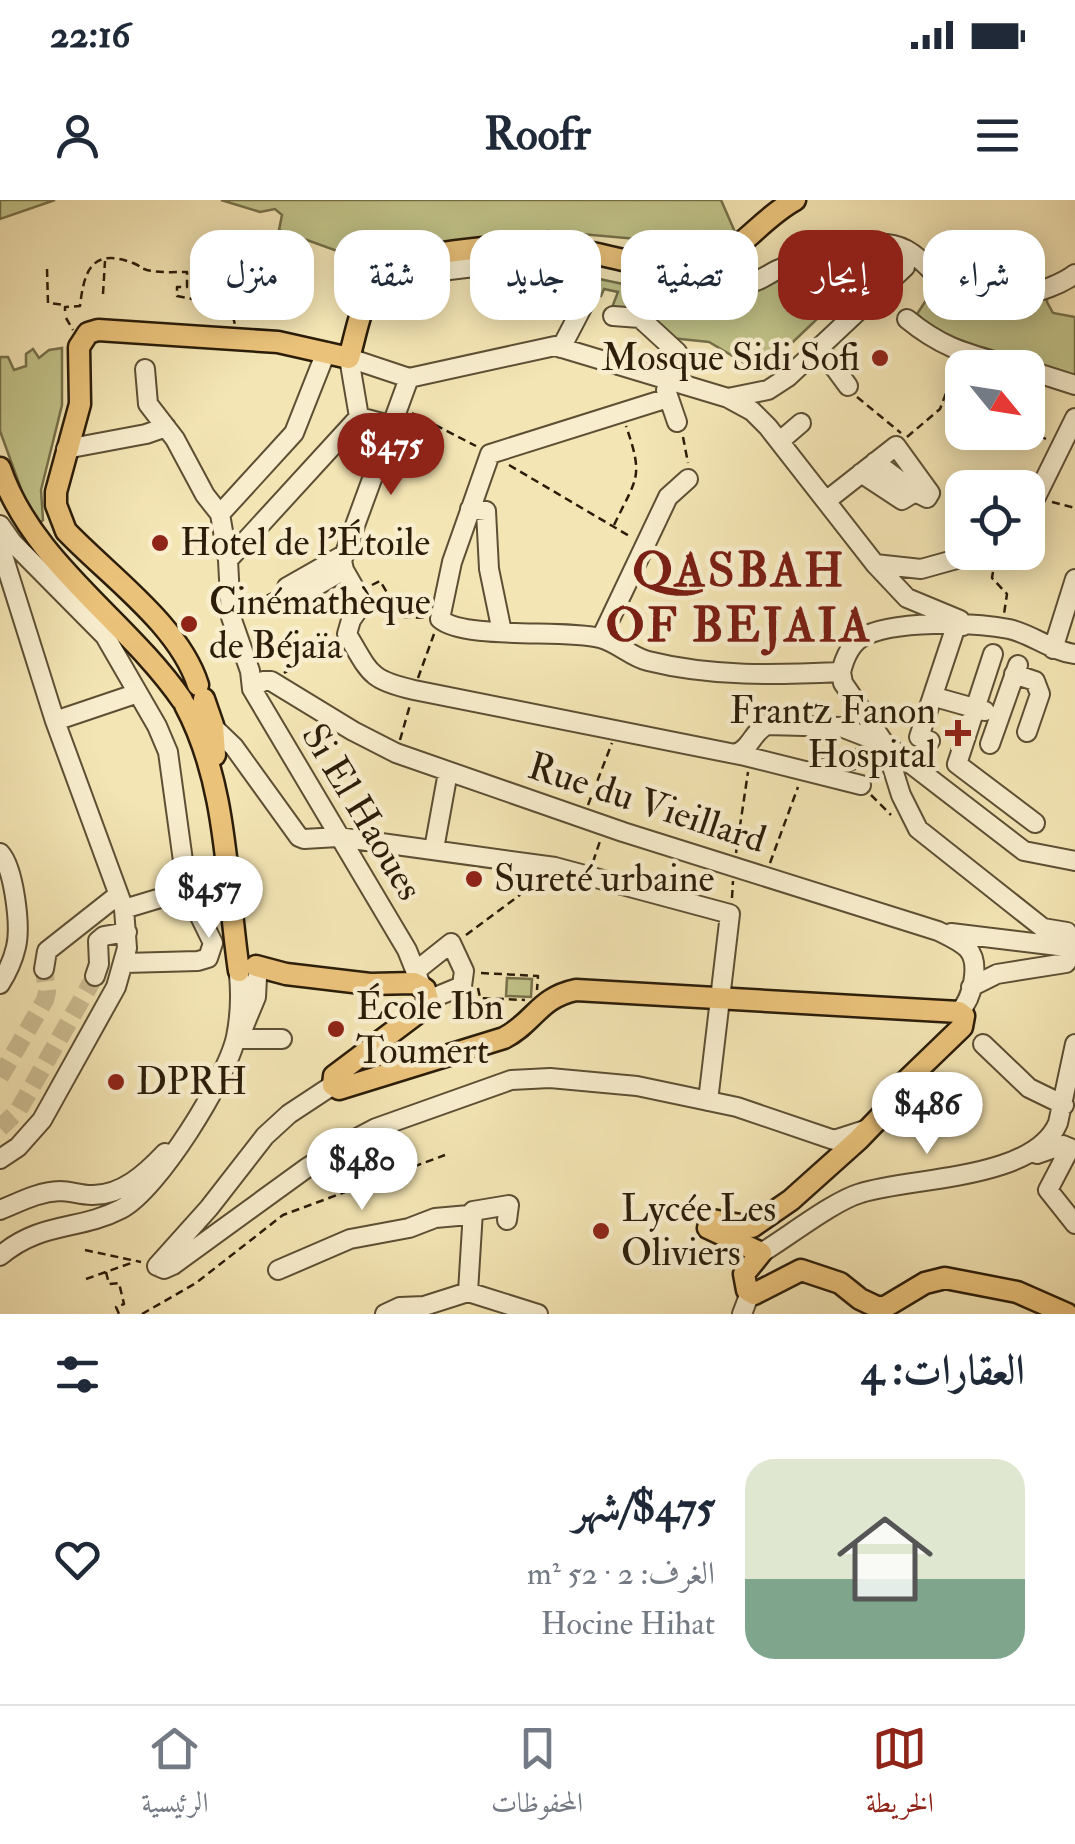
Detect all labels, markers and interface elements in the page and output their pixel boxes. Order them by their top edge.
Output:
text: 22:16 [50,11,130,59]
text: Roofr [484,107,591,163]
icon: person [50,108,105,163]
icon: menu [970,108,1025,163]
chip: منزل [190,230,314,320]
chip: شقة [334,230,450,320]
chip: جديد [470,230,601,320]
chip: تصفية [621,230,758,320]
chip: إيجار [778,230,903,320]
chip: شراء [923,230,1045,320]
place label: Mosque Sidi Sofi [601,334,860,382]
marker: Mosque Sidi Sofi [869,347,891,369]
north arrow [945,350,1045,450]
map controls [945,350,1045,570]
pin: $475 [332,413,450,498]
text: $475 [359,425,423,465]
button: locate [945,470,1045,570]
place label: Hotel de l'Étoile [180,518,430,567]
marker: Hotel de l'Étoile [149,532,171,554]
district label: QASBAH OF BEJAIA [606,541,872,656]
place label: Cinémathèque de Béjaïa [209,578,431,670]
marker: Cinémathèque de Béjaïa [178,613,200,635]
place label: Frantz Fanon Hospital [729,687,936,779]
street label: Si El Haoues [290,715,434,909]
marker: Frantz Fanon Hospital [945,720,971,746]
street label: Rue du Vieillard [522,742,772,864]
place label: Sureté urbaine [494,855,715,903]
pin: $457 [150,856,268,941]
text: $457 [177,868,241,908]
marker: Sureté urbaine [463,868,485,890]
place label: École Ibn Toumert [356,982,504,1075]
marker: École Ibn Toumert [325,1018,347,1040]
place label: DPRH [136,1058,247,1106]
marker: DPRH [105,1071,127,1093]
pin: $486 [868,1072,986,1157]
text: $486 [894,1084,960,1124]
pin: $480 [303,1128,421,1213]
text: $480 [329,1140,395,1180]
place label: Lycée Les Oliviers [621,1185,776,1277]
marker: Lycée Les Oliviers [590,1220,612,1242]
text: العقارات: 4 [861,1345,1025,1397]
icon: filters [50,1347,105,1402]
text: $475/شهر [573,1482,715,1534]
icon: home [825,1499,945,1619]
icon: heart [50,1532,105,1587]
text: الغرف: 2 · 52 m² [527,1554,715,1594]
text: Hocine Hihat [541,1604,715,1644]
tab: الرئيسية [141,1721,208,1830]
tab: المحفوظات [491,1721,583,1830]
tab: الخريطة [866,1721,934,1830]

